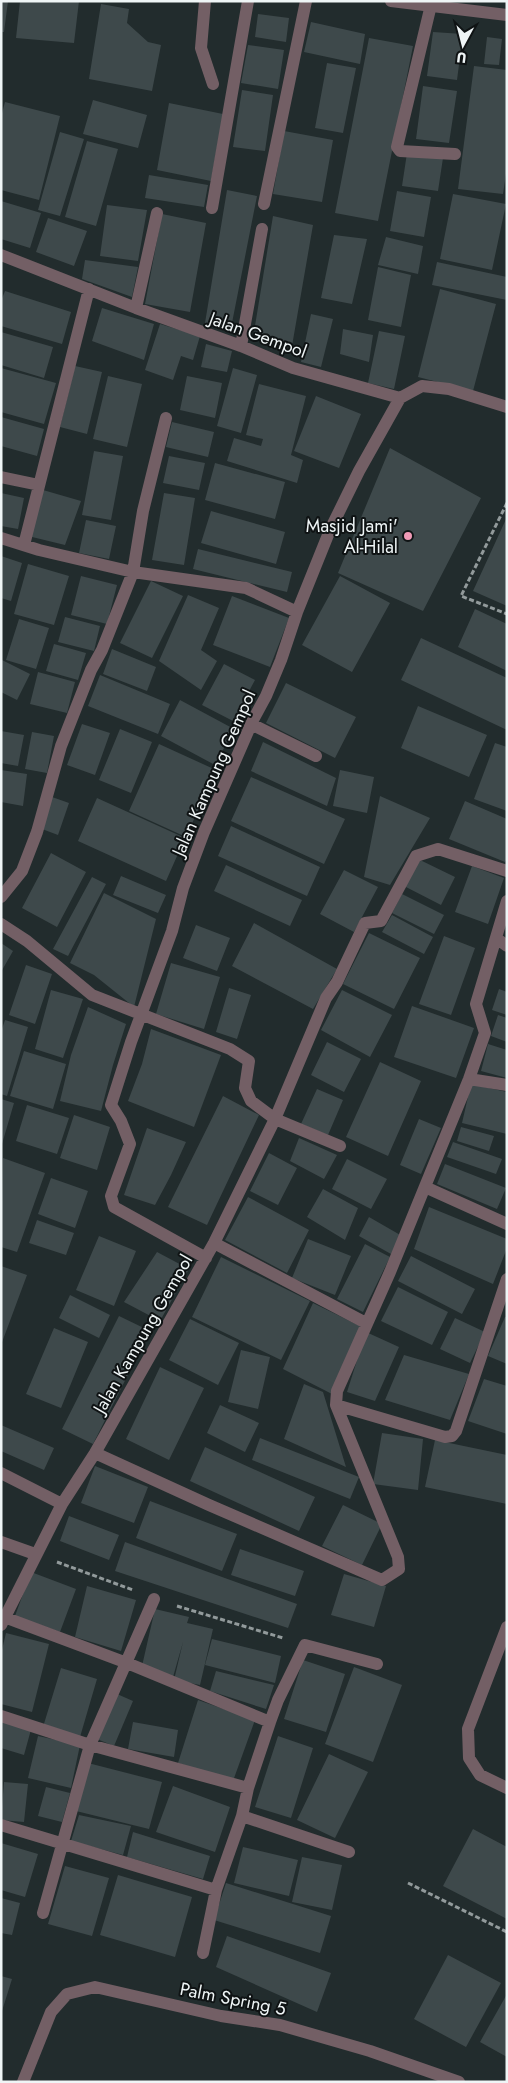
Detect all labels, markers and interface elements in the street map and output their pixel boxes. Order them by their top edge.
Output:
north arrow [438,20,488,70]
text: U [455,47,468,68]
street label: Jalan Gempol [204,305,310,365]
place label: Masjid Jami' Al-Hilal [306,513,398,560]
marker: Masjid Jami' Al-Hilal [402,530,414,542]
street label: Jalan Kampung Gempol [165,686,262,862]
street label: Jalan Kampung Gempol [86,1250,199,1420]
street label: Palm Spring 5 [178,1976,288,2022]

